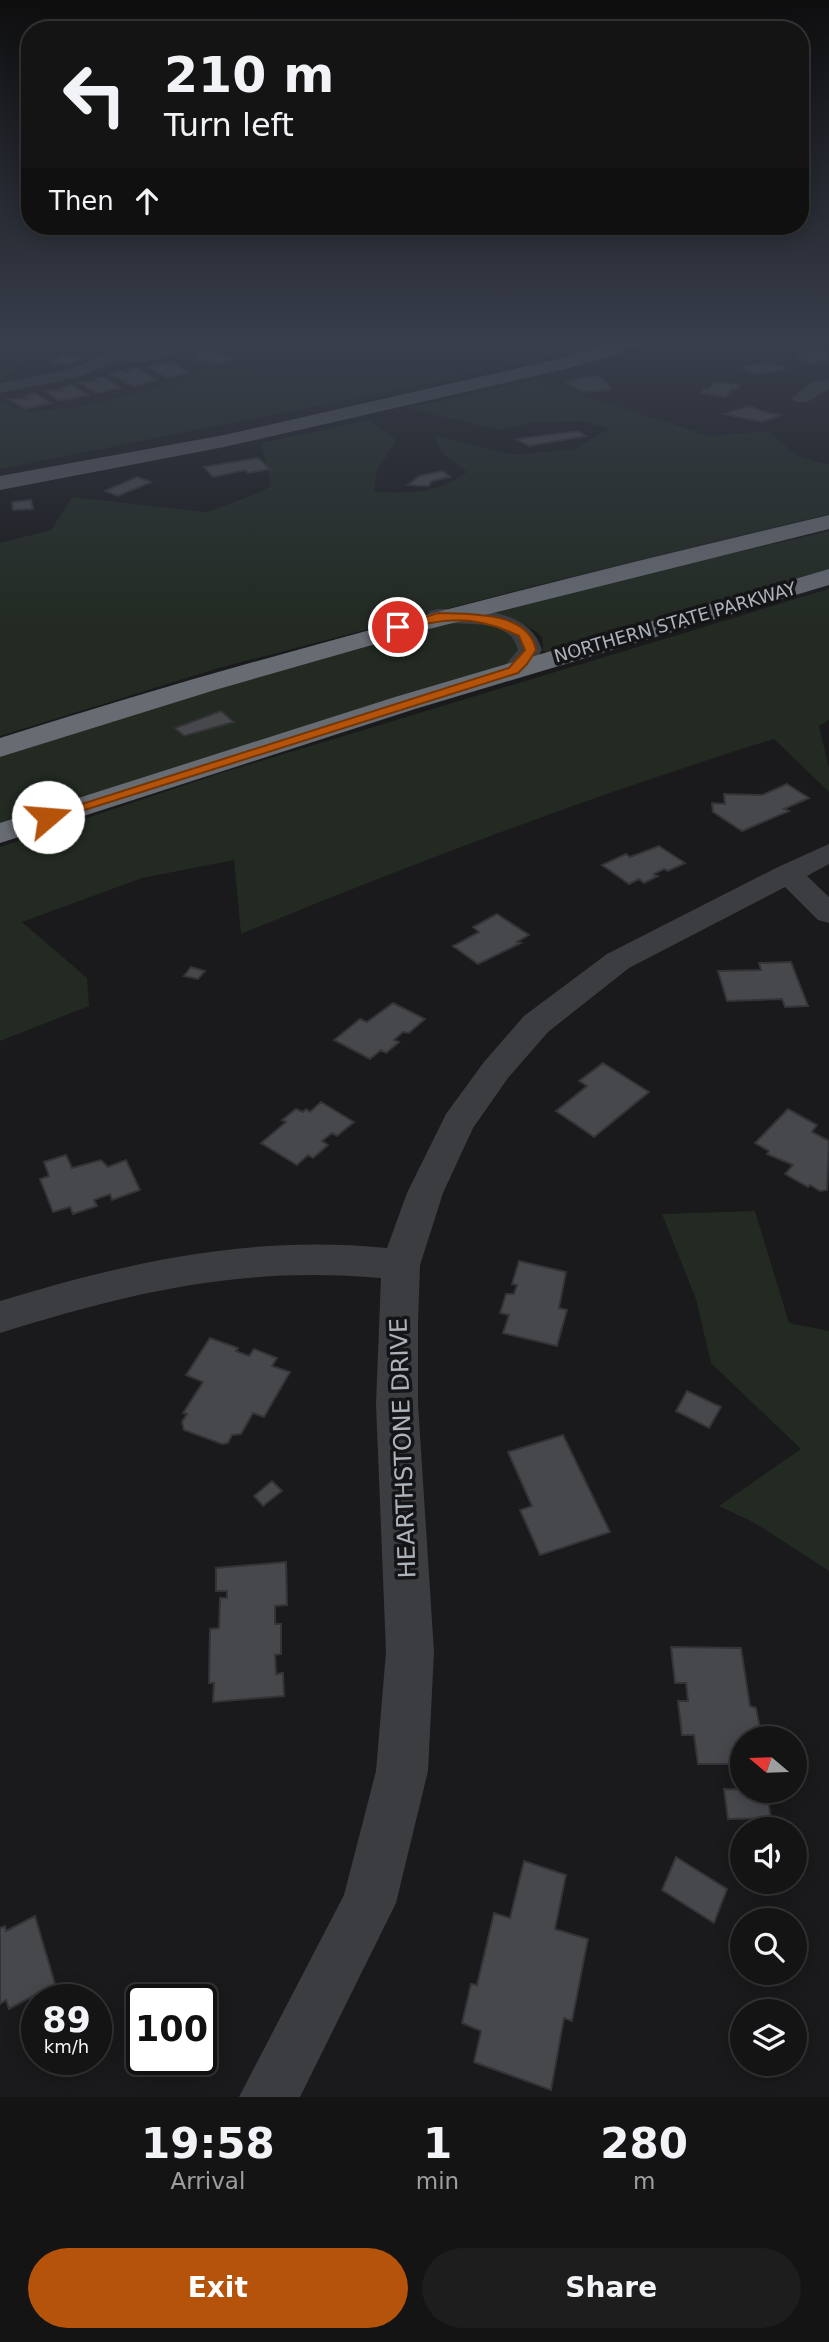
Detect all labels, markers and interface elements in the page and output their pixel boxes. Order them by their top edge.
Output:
text: 210 m [164,47,334,104]
icon: left [49,49,140,140]
text: Turn left [164,106,294,144]
icon: ahead [128,182,166,220]
text: Then [49,186,114,216]
street label: NORTHERN STATE PARKWAY [552,577,799,667]
pin [368,597,428,657]
icon: arrive [379,608,417,646]
position arrow [11.0,780,85.0,854]
street label: HEARTHSTONE DRIVE [384,1317,422,1579]
north arrow [730,1726,807,1802]
map controls [730,1726,807,2076]
button: sound [730,1817,807,1894]
button: search [730,1908,807,1985]
speed limit sign: 100 [126,1984,217,2075]
button: layers [730,1999,807,2076]
text: 89 [42,2000,91,2040]
text: km/h [44,2036,89,2057]
text: 19:58 [141,2119,275,2168]
text: 1 [423,2119,452,2168]
text: 280 [600,2119,688,2168]
text: Arrival [171,2168,245,2194]
text: min [416,2168,459,2194]
text: m [633,2168,655,2194]
button: Exit [28,2248,408,2328]
button: Share [422,2248,801,2328]

